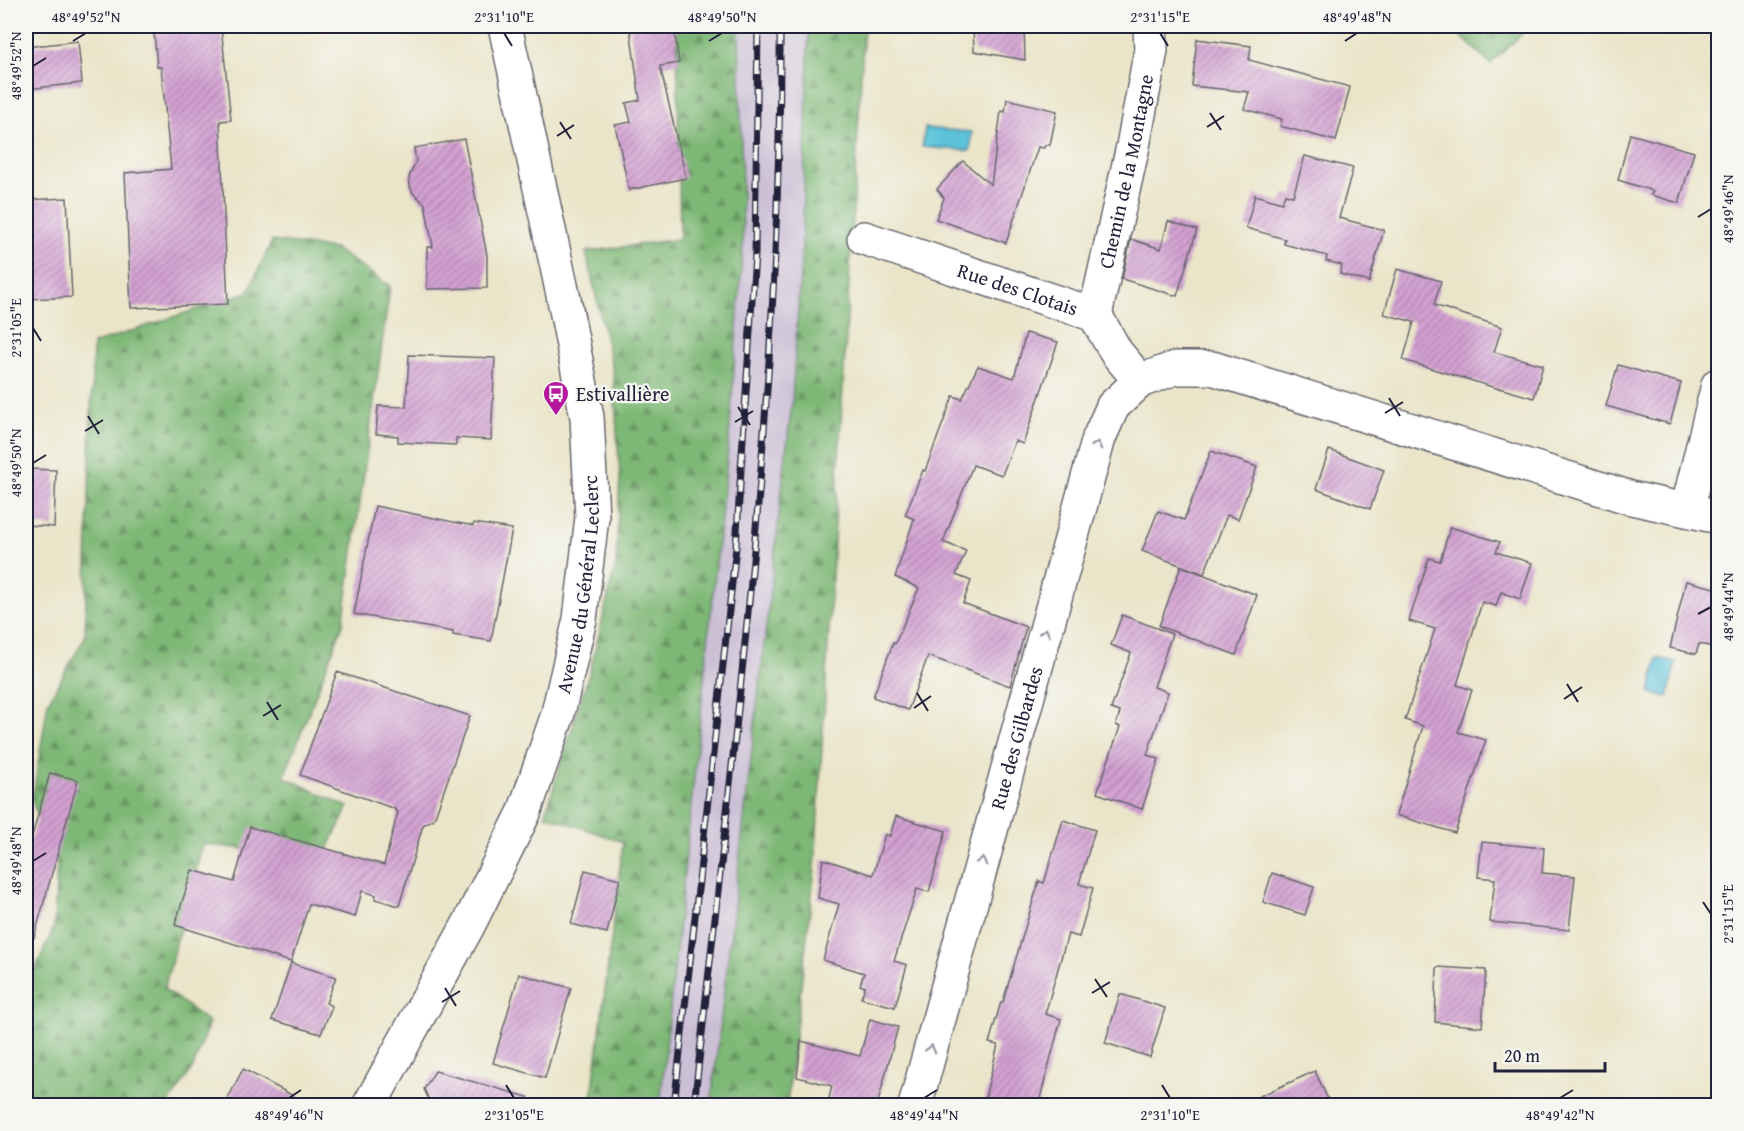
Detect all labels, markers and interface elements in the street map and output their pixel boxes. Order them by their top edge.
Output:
text: 48°49'52"N [52,6,121,27]
text: 2°31'10"E [474,6,534,27]
text: 48°49'50"N [688,6,757,27]
text: 2°31'15"E [1130,6,1190,27]
text: 48°49'48"N [1323,6,1392,27]
text: 48°49'52"N [5,31,26,100]
street label: Chemin de la Montagne [1091,72,1160,271]
text: 48°49'46"N [1717,174,1738,243]
street label: Rue des Clotais [954,255,1082,322]
text: 2°31'05"E [5,298,26,358]
bus stop icon: Estivallière [541,379,571,417]
place label: Estivallière [576,379,669,408]
text: 48°49'50"N [5,428,26,497]
one-way arrow [1090,440,1102,450]
street label: Avenue du Général Leclerc [548,474,606,696]
text: 48°49'44"N [1717,572,1738,641]
one-way arrow [1038,628,1050,638]
street label: Rue des Gilbardes [982,663,1050,813]
text: 48°49'48"N [5,826,26,895]
one-way arrow [975,856,988,866]
text: 2°31'15"E [1717,884,1738,944]
scale bar [1495,1035,1604,1073]
text: 20 m [1504,1042,1540,1069]
one-way arrow [924,1044,936,1055]
text: 48°49'46"N [255,1104,324,1125]
text: 2°31'05"E [484,1104,544,1125]
text: 48°49'44"N [890,1104,959,1125]
text: 2°31'10"E [1140,1104,1200,1125]
text: 48°49'42"N [1526,1104,1595,1125]

